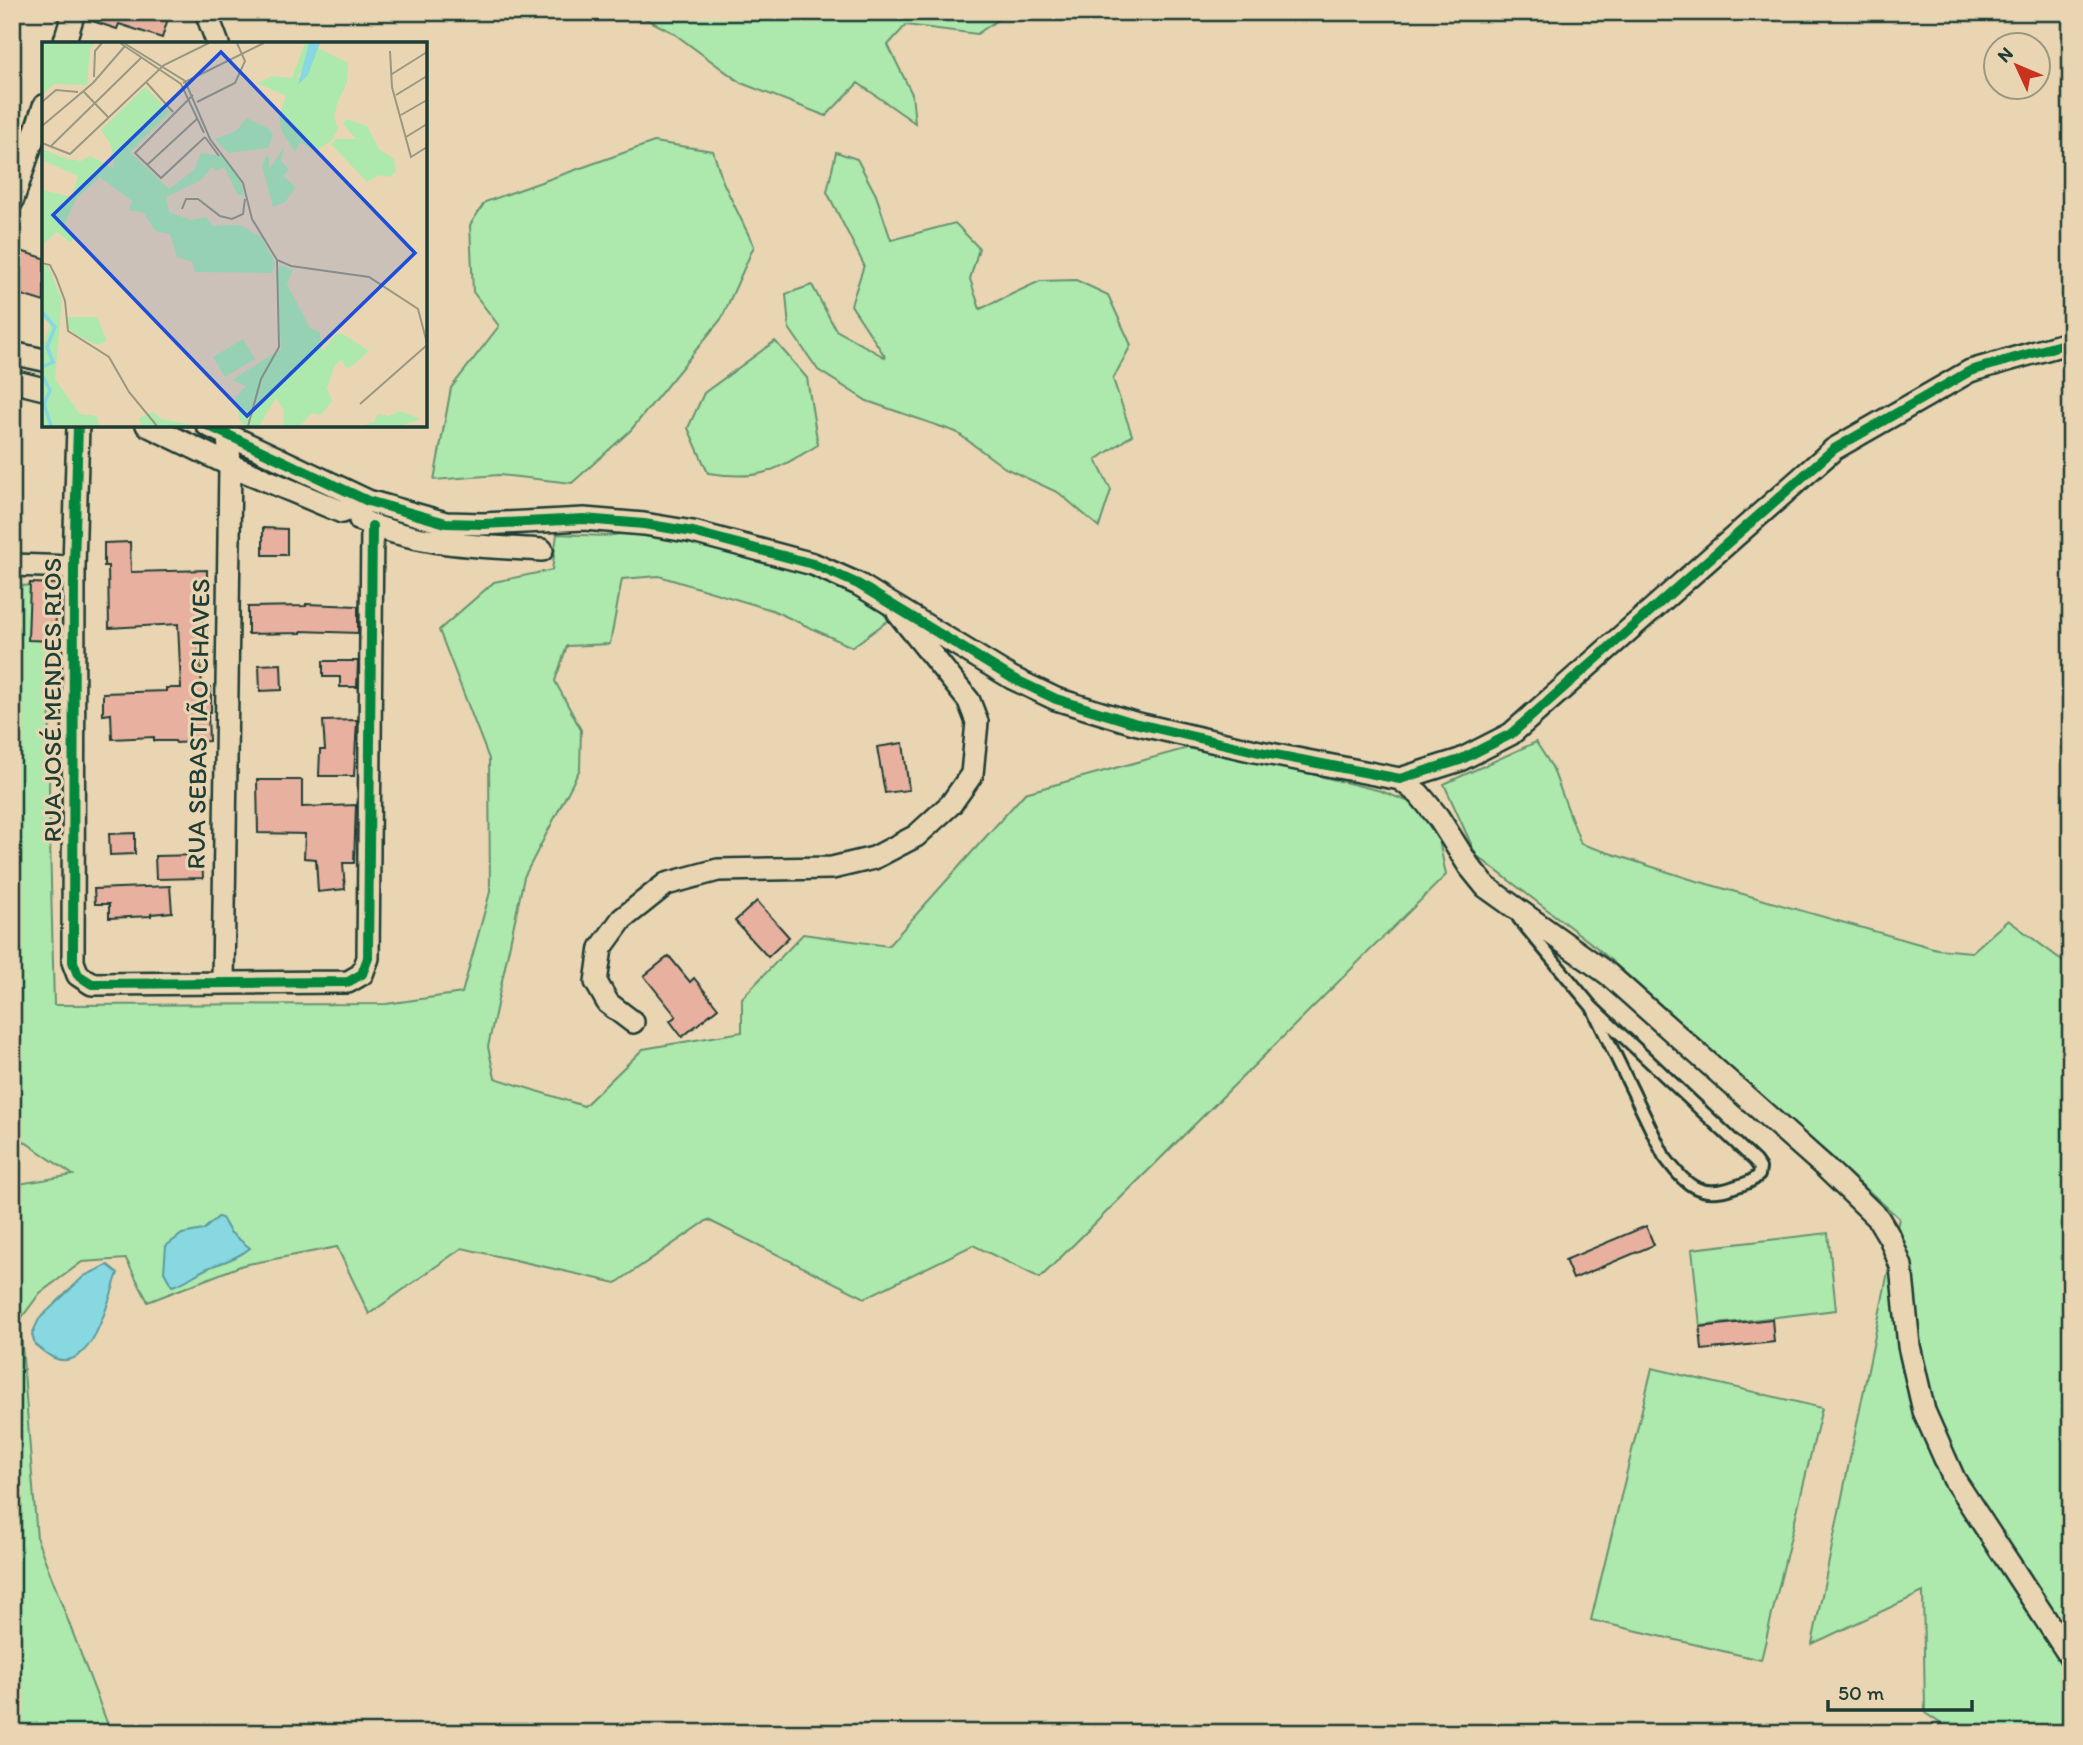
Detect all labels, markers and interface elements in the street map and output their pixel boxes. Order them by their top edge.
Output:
north arrow [1982,32,2052,102]
inset map [42,42,427,427]
text: N [1992,42,2018,67]
street label: RUA JOSÉ MENDES RIOS [36,558,68,842]
street label: RUA SEBASTIÃO CHAVES [179,578,217,870]
scale bar [1828,1668,1971,1712]
text: 50 m [1838,1680,1885,1705]

